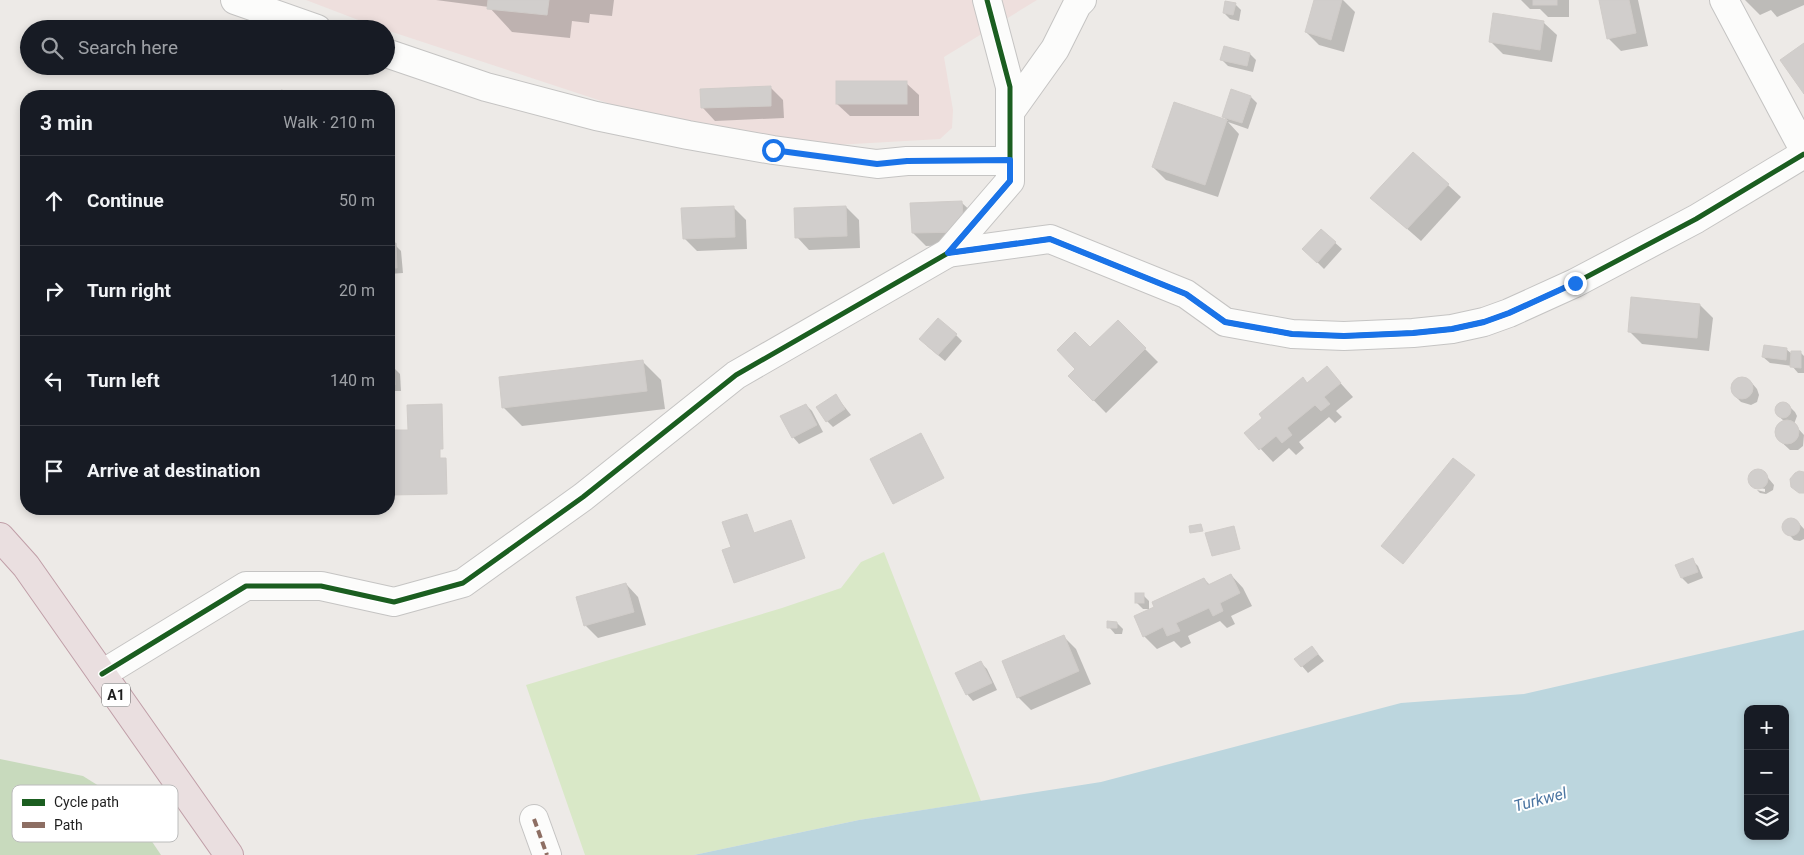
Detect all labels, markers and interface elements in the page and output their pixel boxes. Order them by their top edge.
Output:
search box [20,20,395,75]
icon: search [38,34,66,62]
text: Search here [78,36,178,59]
text: 3 min [40,111,93,135]
text: Walk · 210 m [283,113,375,132]
route start [762,139,785,162]
icon: ahead [40,187,68,215]
text: Continue [87,189,164,212]
text: 50 m [339,191,375,210]
route end [1564,272,1587,295]
icon: right [40,277,68,305]
text: Turn right [87,279,171,302]
text: 20 m [339,281,375,300]
icon: left [40,367,68,395]
text: Turn left [87,369,160,392]
text: 140 m [330,371,375,390]
icon: arrive [40,457,68,485]
text: Arrive at destination [87,459,260,482]
road number: A1 [102,684,130,706]
map controls [1744,705,1789,840]
button: + [1744,705,1789,750]
button: − [1744,750,1789,795]
water label: Turkwel [1512,783,1569,816]
legend [12,785,178,842]
text: Cycle path [54,794,119,810]
button: layers [1744,795,1789,840]
text: Path [54,817,83,833]

